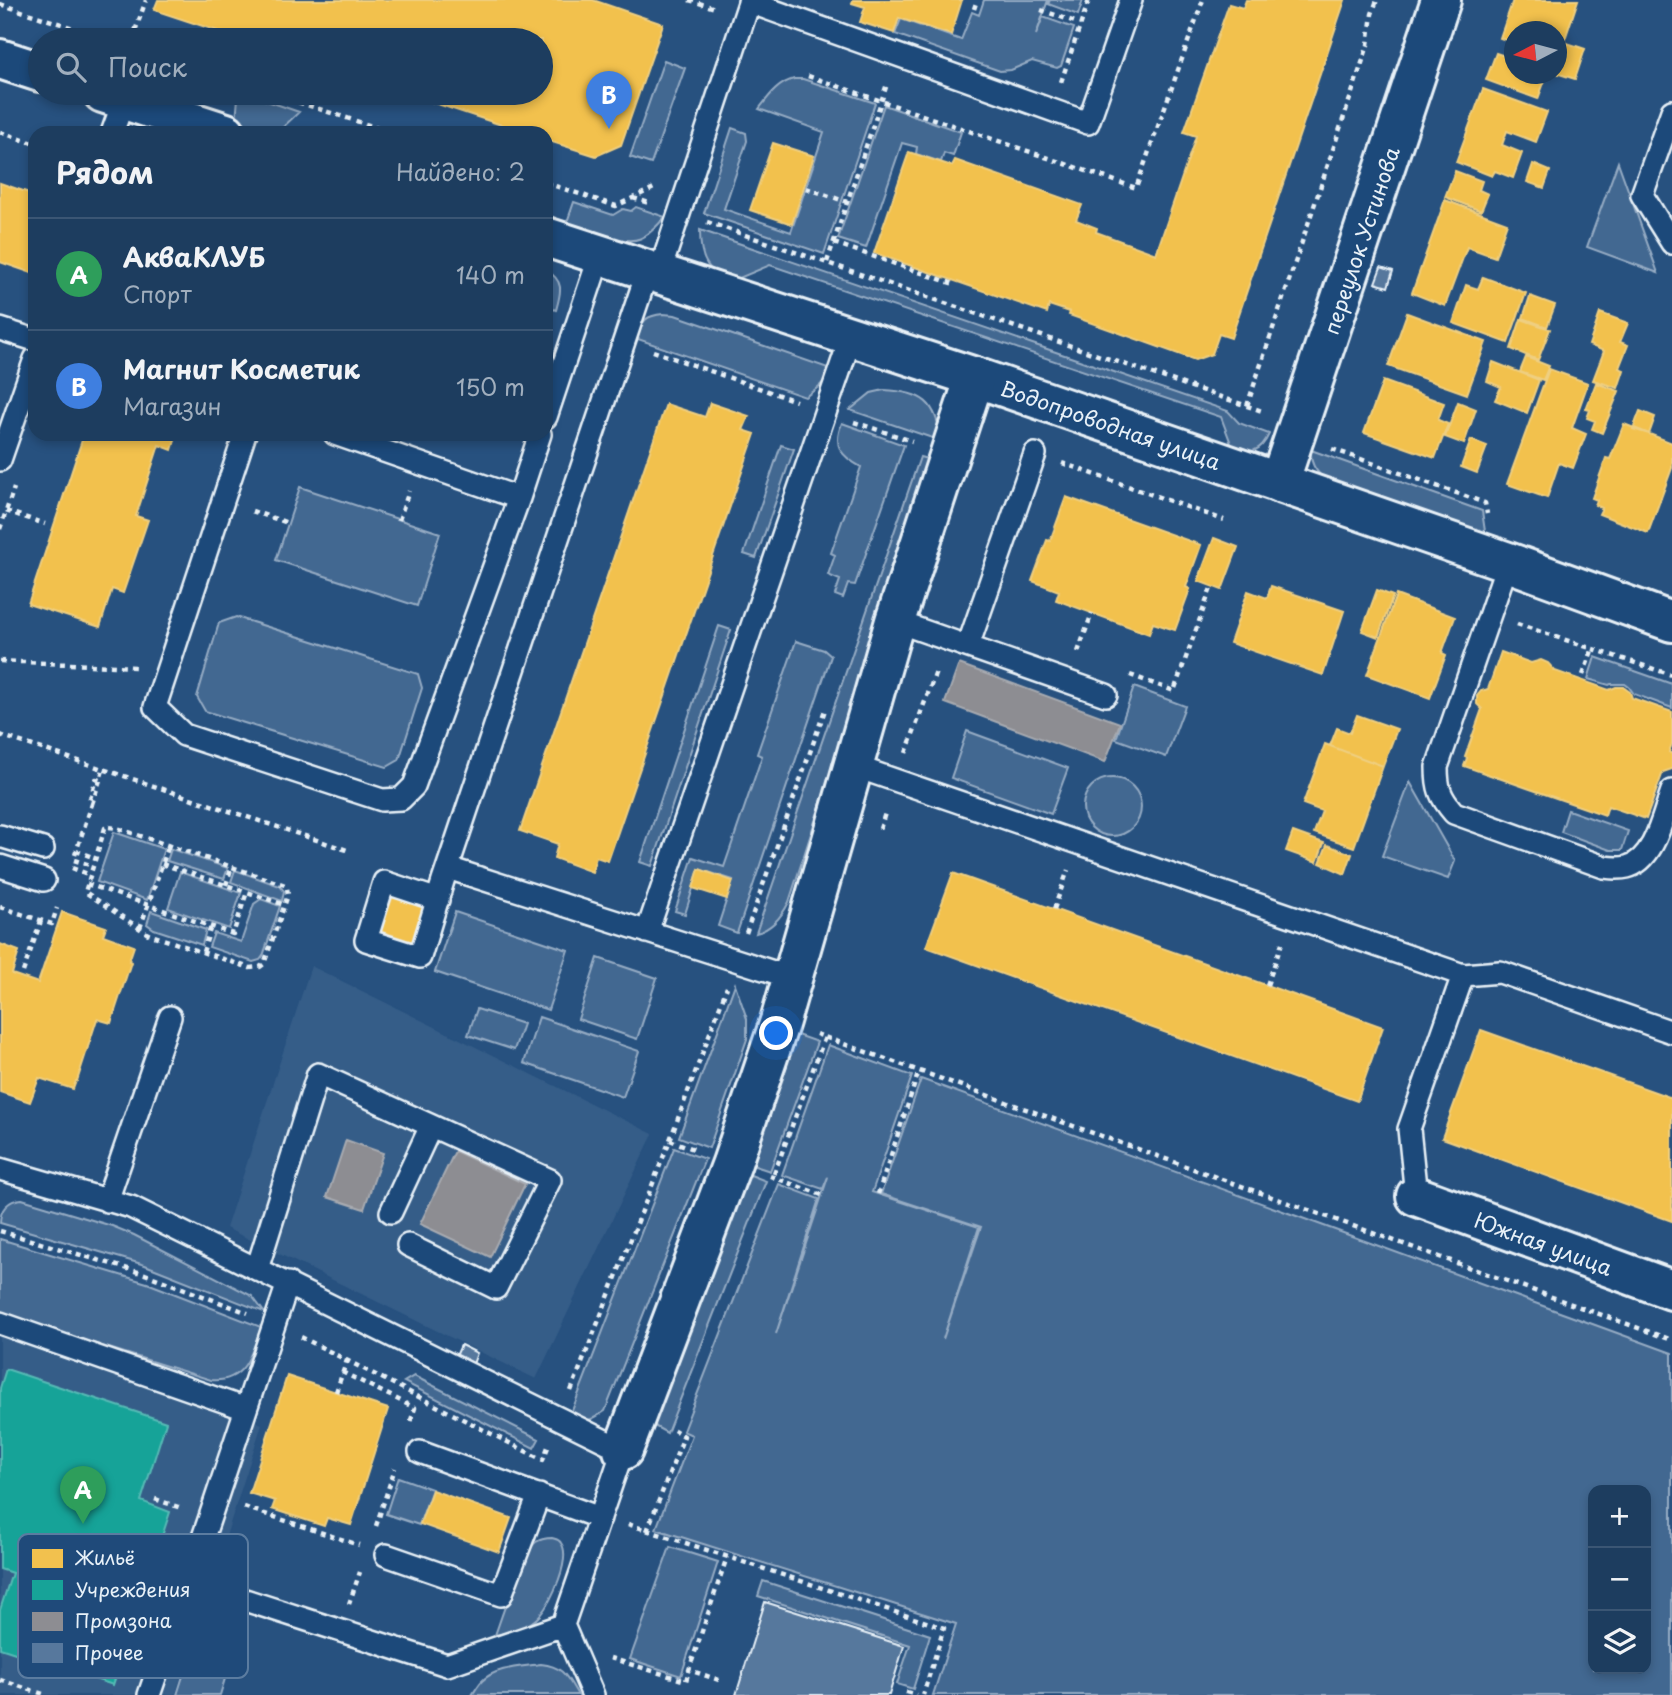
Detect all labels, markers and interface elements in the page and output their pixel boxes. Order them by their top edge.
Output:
north arrow [1504,21,1567,84]
search box [28,28,553,105]
text: Поиск [108,47,187,86]
icon: search [52,48,90,86]
pin: B [586,71,632,129]
street label: переулок Устинова [1314,142,1407,338]
text: Рядом [56,149,154,194]
text: Найдено: 2 [396,154,525,189]
text: АкваКЛУБ [123,237,265,276]
text: A [70,257,88,292]
text: 140 m [456,257,525,292]
text: Спорт [123,276,192,311]
text: Магнит Косметик [123,349,360,388]
text: B [71,369,87,404]
text: 150 m [456,369,525,404]
street label: Водопроводная улица [996,371,1226,477]
text: Магазин [123,388,222,423]
your location [759,1016,793,1050]
street label: Южная улица [1470,1203,1618,1283]
pin: A [60,1466,106,1524]
map controls [1588,1485,1651,1674]
button: + [1588,1485,1651,1548]
legend [18,1534,248,1678]
text: Жильё [74,1543,135,1571]
button: − [1588,1548,1651,1611]
text: Учреждения [75,1575,190,1603]
text: Промзона [75,1606,172,1634]
button: layers [1588,1611,1651,1674]
text: Прочее [75,1638,144,1666]

